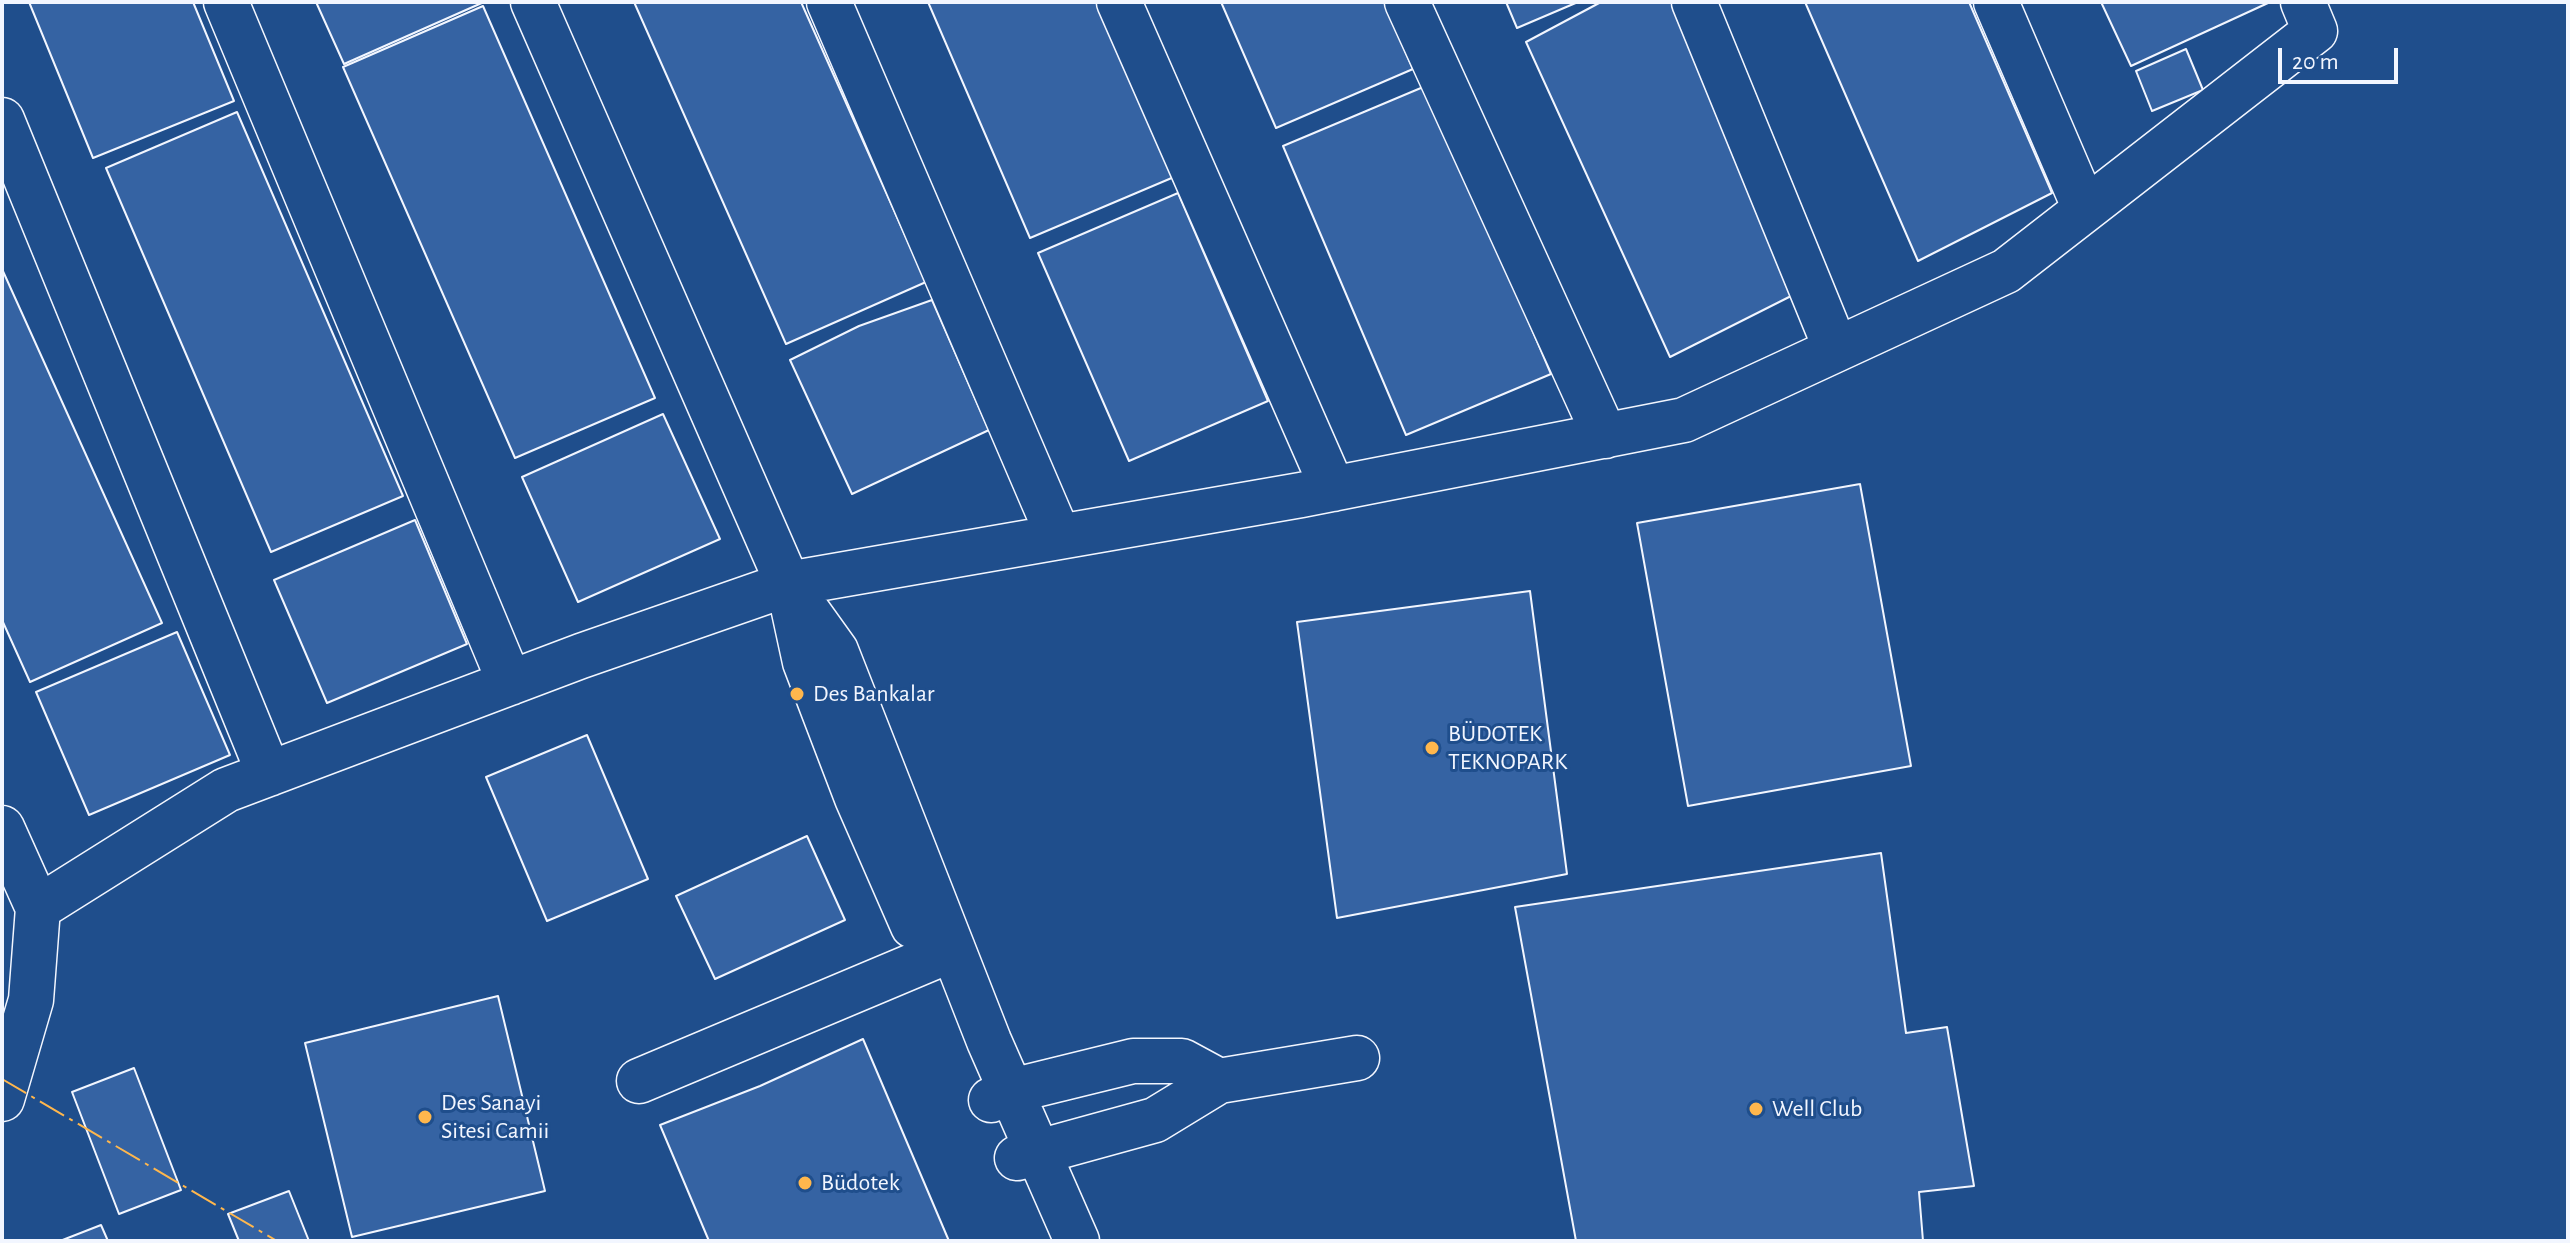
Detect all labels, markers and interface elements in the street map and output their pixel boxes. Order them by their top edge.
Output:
scale bar [2282,32,2402,82]
text: 20 m [2292,50,2339,74]
place label: Des Bankalar [813,680,935,708]
marker: Des Bankalar [788,685,806,703]
place label: BÜDOTEK TEKNOPARK [1448,720,1567,776]
marker: BÜDOTEK TEKNOPARK [1423,739,1441,757]
place label: Des Sanayi Sitesi Camii [441,1089,549,1145]
place label: Well Club [1772,1095,1862,1123]
marker: Well Club [1747,1100,1765,1118]
marker: Des Sanayi Sitesi Camii [416,1108,434,1126]
place label: Büdotek [821,1169,900,1197]
marker: Büdotek [796,1174,814,1192]

